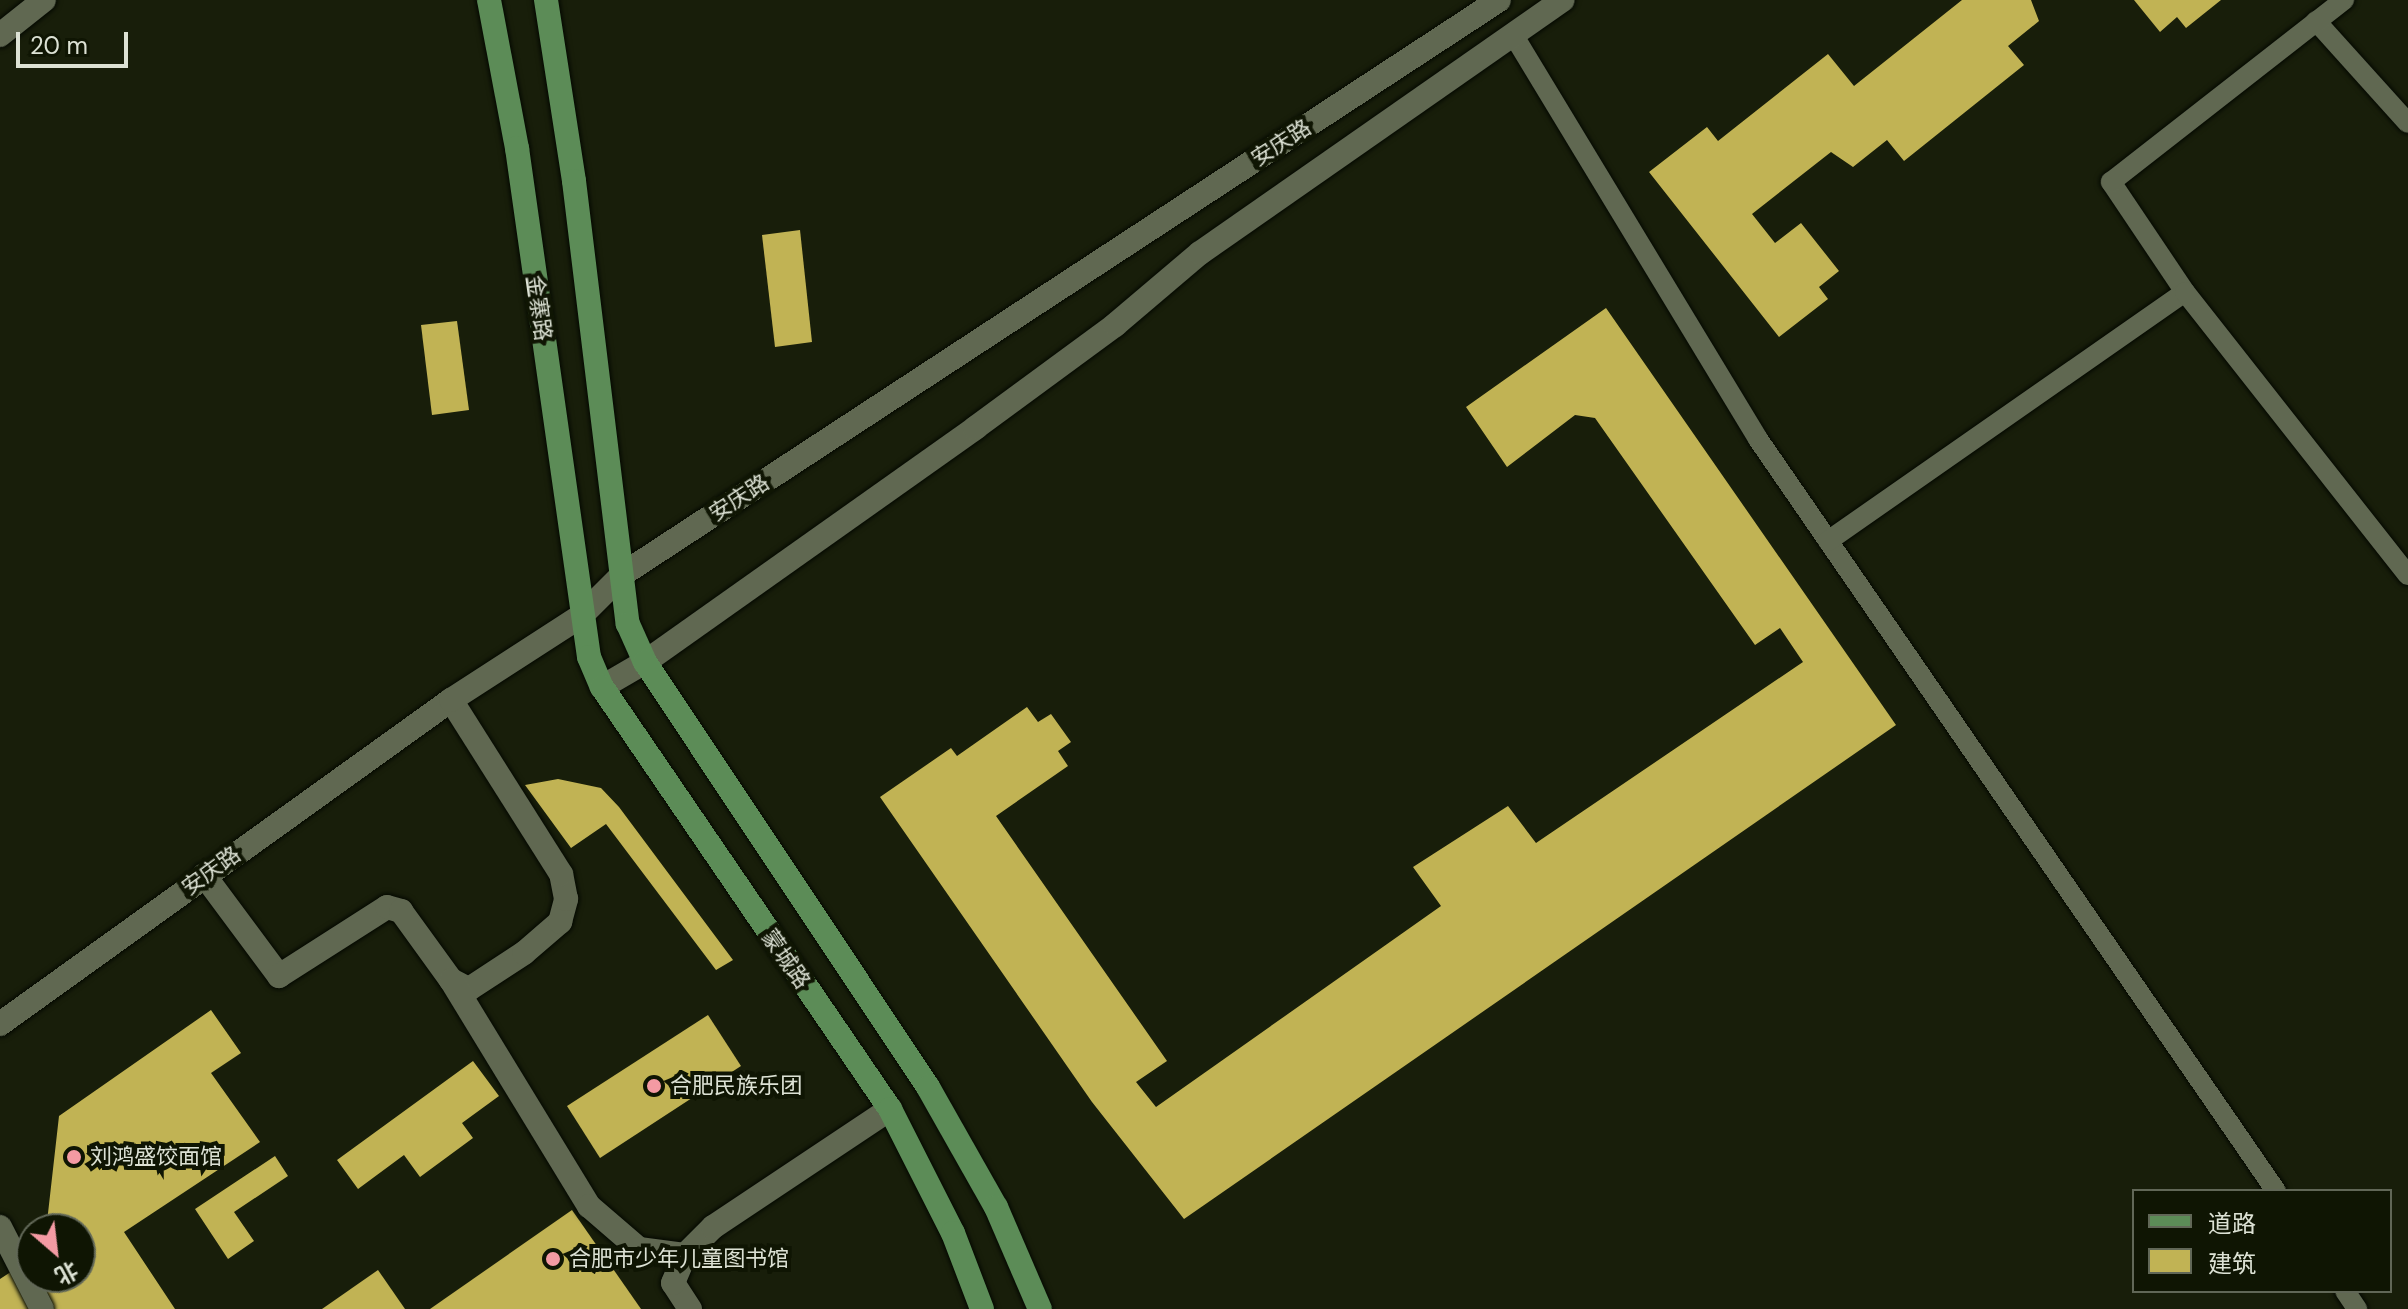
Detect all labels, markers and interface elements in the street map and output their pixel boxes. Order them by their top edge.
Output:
scale bar [20,16,132,66]
text: 20 m [30,30,88,61]
street label: 安庆路 [1246,114,1316,172]
street label: 金寨路 [521,273,557,343]
street label: 安庆路 [704,469,774,527]
street label: 安庆路 [177,841,245,901]
street label: 蒙城路 [756,924,816,994]
place label: 合肥民族乐团 [670,1073,802,1099]
marker: 合肥民族乐团 [645,1077,663,1095]
place label: 刘鸿盛饺面馆 [90,1144,222,1170]
marker: 刘鸿盛饺面馆 [65,1148,83,1166]
legend [2132,1189,2392,1293]
text: 道路 [2208,1208,2256,1239]
north arrow [16,1213,96,1293]
place label: 合肥市少年儿童图书馆 [569,1246,789,1272]
text: 建筑 [2208,1248,2256,1279]
marker: 合肥市少年儿童图书馆 [544,1250,562,1268]
text: 北 [50,1255,83,1291]

